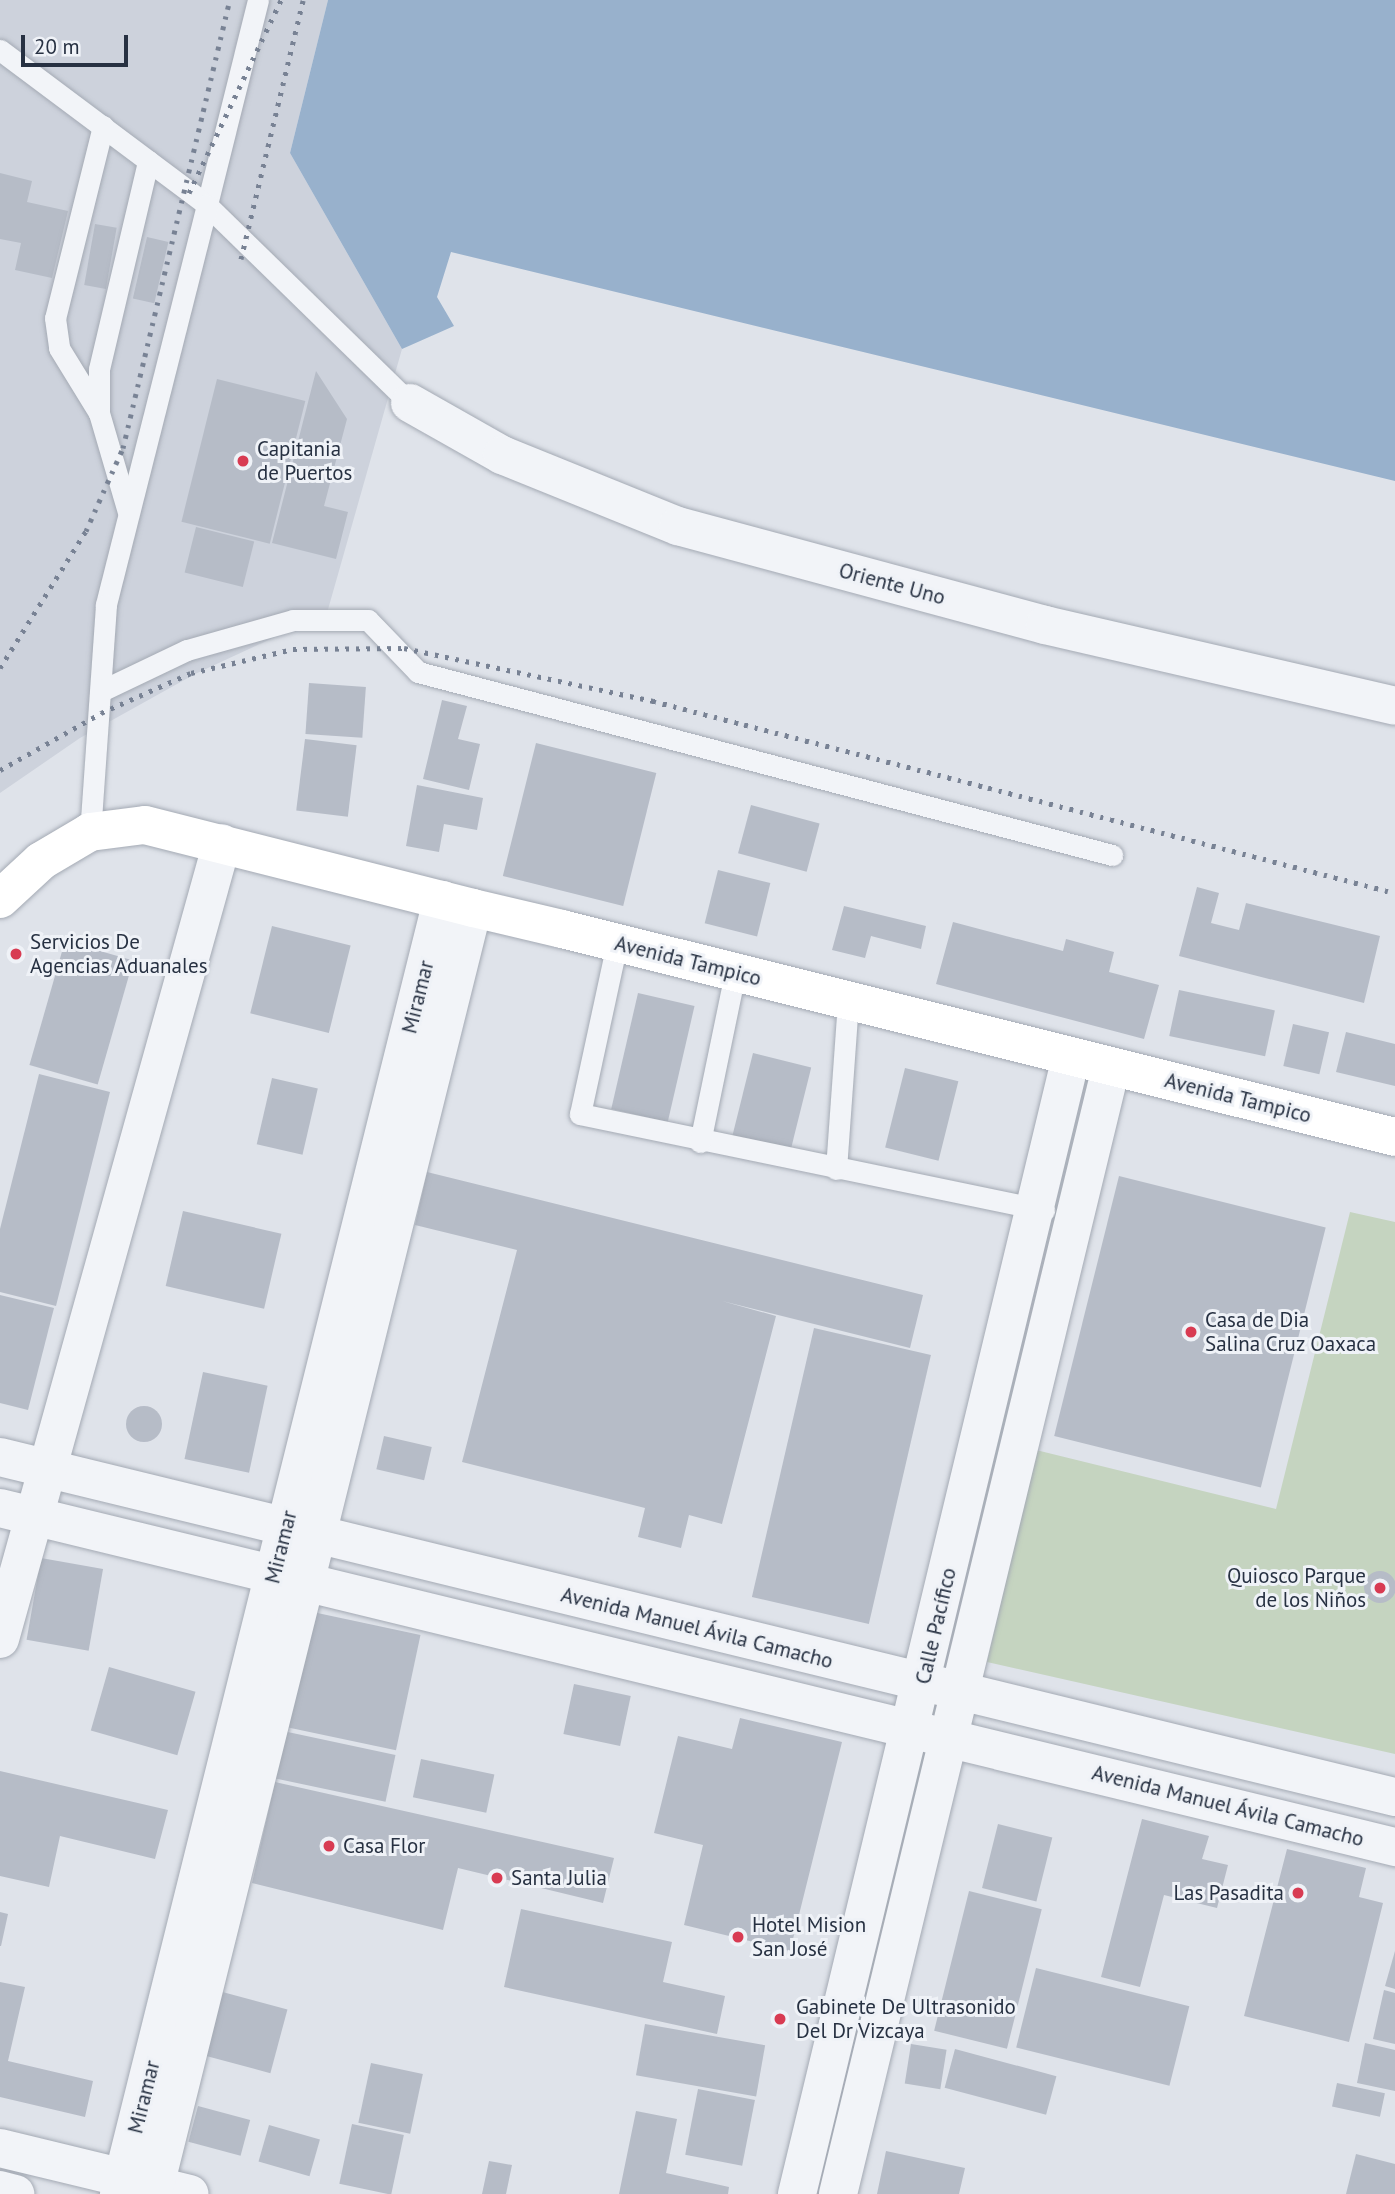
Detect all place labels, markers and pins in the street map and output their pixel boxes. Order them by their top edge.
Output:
place label: Capitania de Puertos [257,436,352,486]
marker: Capitania de Puertos [235,453,251,469]
place label: Servicios De Agencias Aduanales [30,929,208,979]
marker: Servicios De Agencias Aduanales [8,946,24,962]
place label: Casa de Dia Salina Cruz Oaxaca [1205,1307,1377,1357]
marker: Casa de Dia Salina Cruz Oaxaca [1183,1324,1199,1340]
place label: Quiosco Parque de los Niños [1227,1563,1366,1613]
marker: Quiosco Parque de los Niños [1372,1580,1388,1596]
place label: Casa Flor [343,1833,425,1859]
marker: Casa Flor [321,1838,337,1854]
place label: Santa Julia [511,1865,607,1891]
marker: Santa Julia [489,1870,505,1886]
place label: Las Pasadita [1174,1880,1284,1906]
marker: Las Pasadita [1290,1885,1306,1901]
place label: Hotel Mision San José [752,1912,866,1962]
marker: Hotel Mision San José [730,1929,746,1945]
place label: Gabinete De Ultrasonido Del Dr Vizcaya [796,1994,1016,2044]
marker: Gabinete De Ultrasonido Del Dr Vizcaya [770,2009,790,2029]

